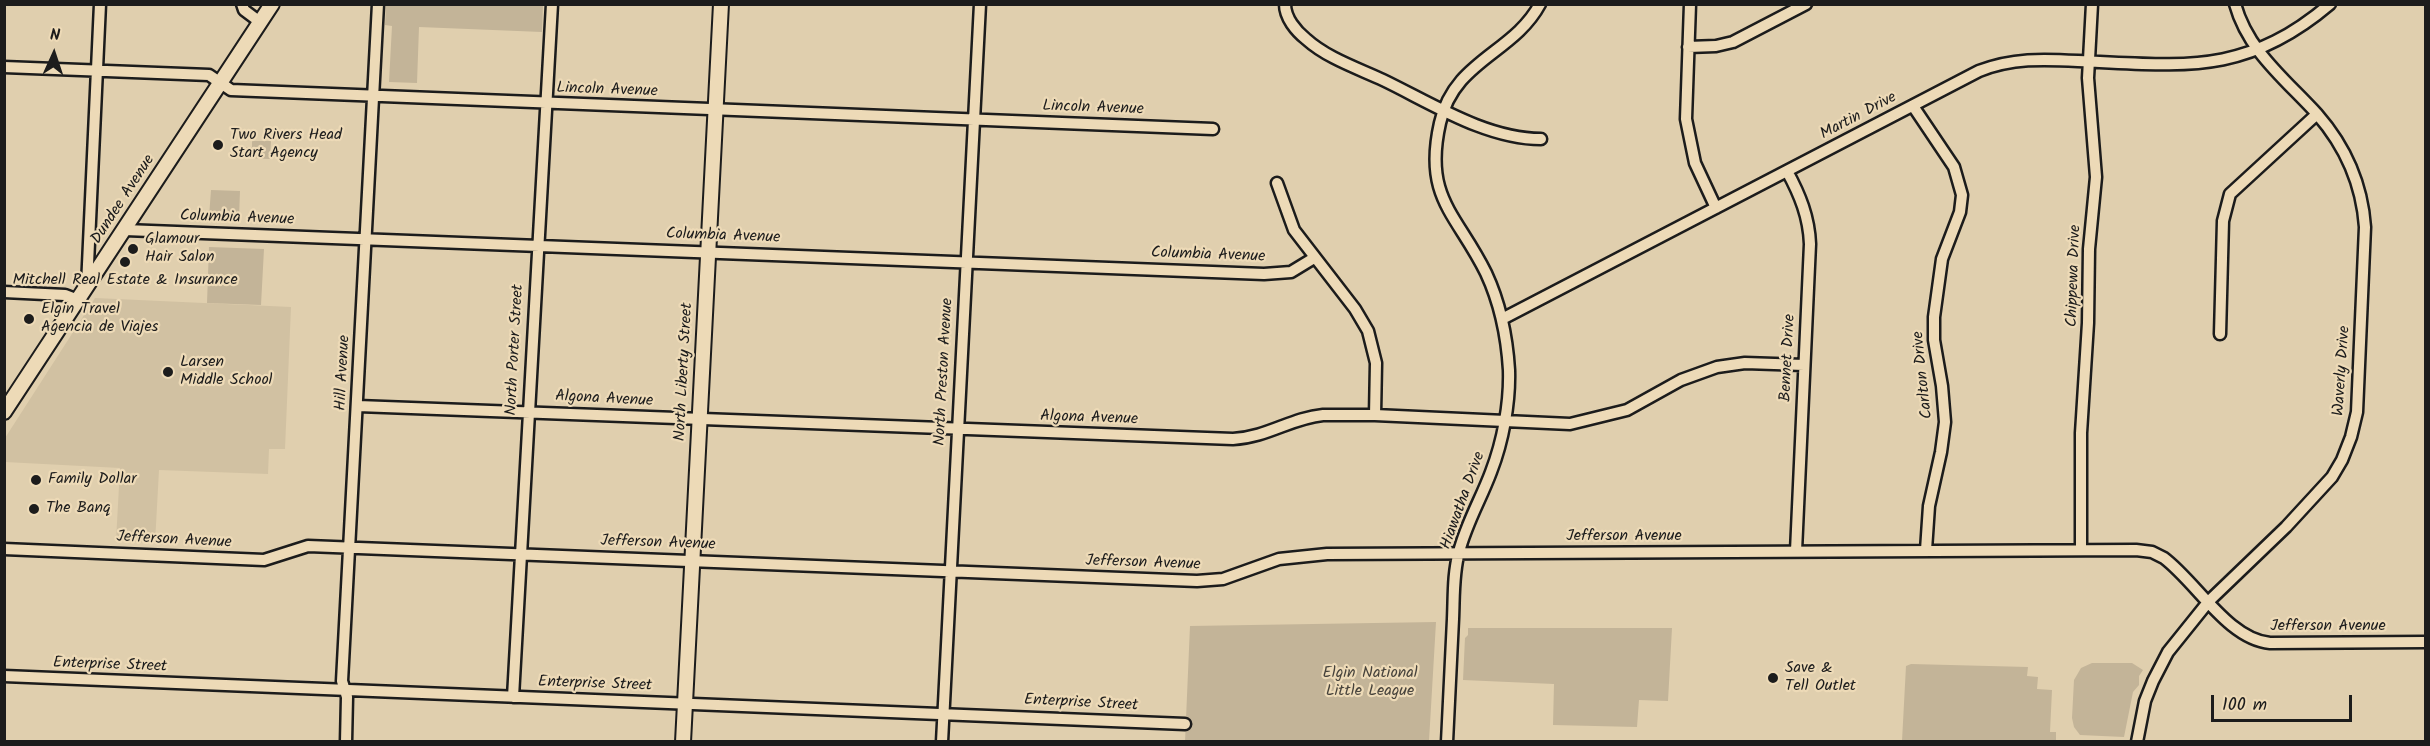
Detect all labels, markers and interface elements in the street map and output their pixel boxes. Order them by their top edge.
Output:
text: N [49,23,61,48]
north arrow [24,24,84,84]
street label: Lincoln Avenue [556,80,658,102]
street label: Martin Drive [1818,89,1900,145]
street label: Lincoln Avenue [1042,98,1144,120]
place label: Two Rivers Head Start Agency [230,126,342,164]
marker: Two Rivers Head Start Agency [211,138,225,152]
street label: Dundee Avenue [88,152,160,248]
street label: Columbia Avenue [179,207,295,231]
street label: Chippewa Drive [2064,224,2086,328]
street label: Columbia Avenue [665,225,781,249]
place label: Glamour Hair Salon [145,230,214,268]
marker: Glamour Hair Salon [126,242,140,256]
street label: Columbia Avenue [1150,244,1266,268]
marker: Mitchell Real Estate & Insurance [118,255,132,269]
place label: Mitchell Real Estate & Insurance [12,271,238,291]
street label: North Porter Street [503,284,529,416]
street label: North Preston Avenue [932,298,958,446]
place label: Elgin Travel Agencia de Viajes [41,300,158,338]
street label: North Liberty Street [672,302,698,442]
marker: Elgin Travel Agencia de Viajes [22,312,36,326]
street label: Bennet Drive [1777,314,1801,402]
street label: Waverly Drive [2330,325,2356,417]
street label: Carlton Drive [1910,330,1938,420]
street label: Hill Avenue [332,335,356,411]
place label: Larsen Middle School [180,353,273,391]
marker: Larsen Middle School [161,365,175,379]
street label: Algona Avenue [555,388,653,412]
street label: Algona Avenue [1040,408,1138,430]
street label: Hiawatha Drive [1437,450,1491,552]
place label: Family Dollar [48,470,136,490]
marker: Family Dollar [29,473,43,487]
place label: The Banq [46,499,111,519]
marker: The Banq [27,502,41,516]
street label: Jefferson Avenue [1566,527,1682,547]
street label: Jefferson Avenue [116,528,232,554]
street label: Jefferson Avenue [600,532,716,556]
street label: Jefferson Avenue [1085,552,1201,576]
street label: Jefferson Avenue [2270,617,2386,637]
street label: Enterprise Street [53,654,167,678]
place label: Save & Tell Outlet [1785,659,1856,697]
park label: Elgin National Little League [1322,664,1418,702]
marker: Save & Tell Outlet [1766,671,1780,685]
street label: Enterprise Street [538,673,652,697]
scale bar [2214,683,2355,721]
street label: Enterprise Street [1023,691,1139,717]
text: 100 m [2222,691,2267,720]

